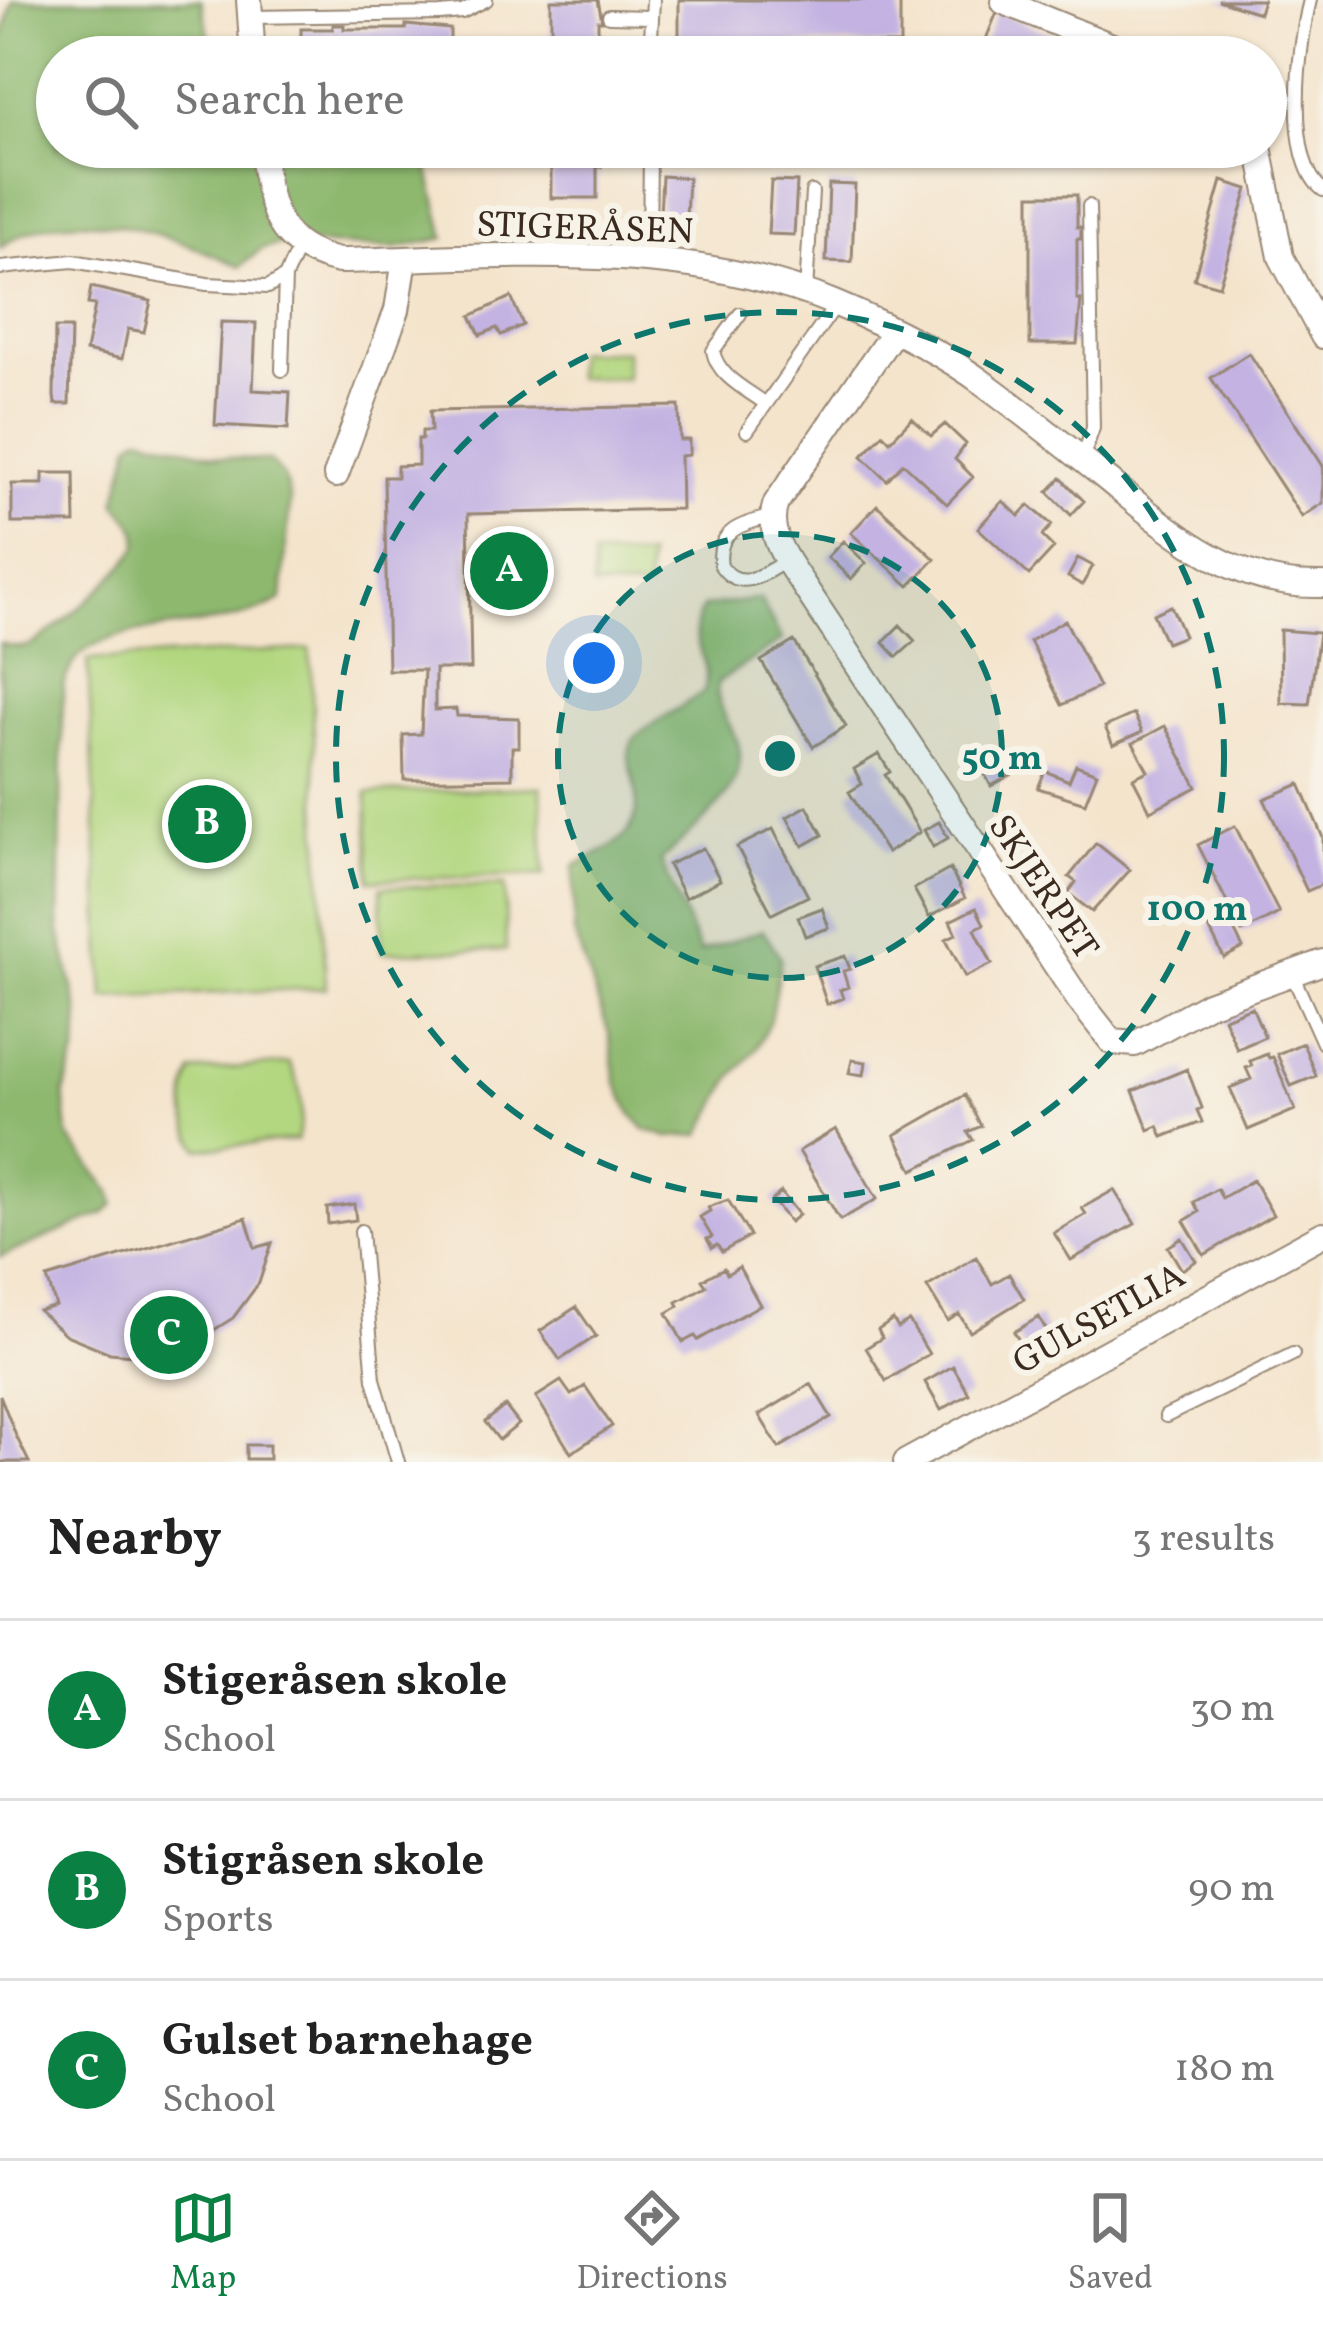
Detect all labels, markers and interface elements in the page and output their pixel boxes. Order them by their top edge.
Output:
search box [36,36,1287,168]
icon: search [78,69,144,135]
text: Search here [174,71,405,134]
street label: STIGERÅSEN [475,201,694,259]
pin: A [470,526,548,616]
your location [564,633,624,693]
centre of rings [759,735,801,777]
text: 50 m [961,735,1043,785]
pin: B [168,779,246,869]
street label: SKJERPET [975,806,1109,971]
text: 100 m [1146,886,1248,936]
street label: GULSETLIA [1005,1253,1195,1388]
pin: C [130,1290,208,1380]
text: Nearby [48,1505,222,1576]
text: 3 results [1132,1513,1275,1567]
text: Stigeråsen skole [162,1651,507,1714]
text: A [73,1683,101,1737]
text: 30 m [1190,1683,1275,1737]
text: School [162,1714,276,1768]
text: Stigråsen skole [162,1831,484,1894]
text: B [74,1863,100,1917]
text: 90 m [1188,1863,1275,1917]
text: Sports [162,1894,273,1948]
text: Gulset barnehage [162,2011,533,2074]
text: C [74,2043,100,2097]
text: 180 m [1174,2043,1275,2097]
text: School [162,2074,276,2128]
tab: Map [170,2185,236,2303]
tab: Directions [576,2185,728,2303]
tab: Saved [1068,2185,1153,2303]

